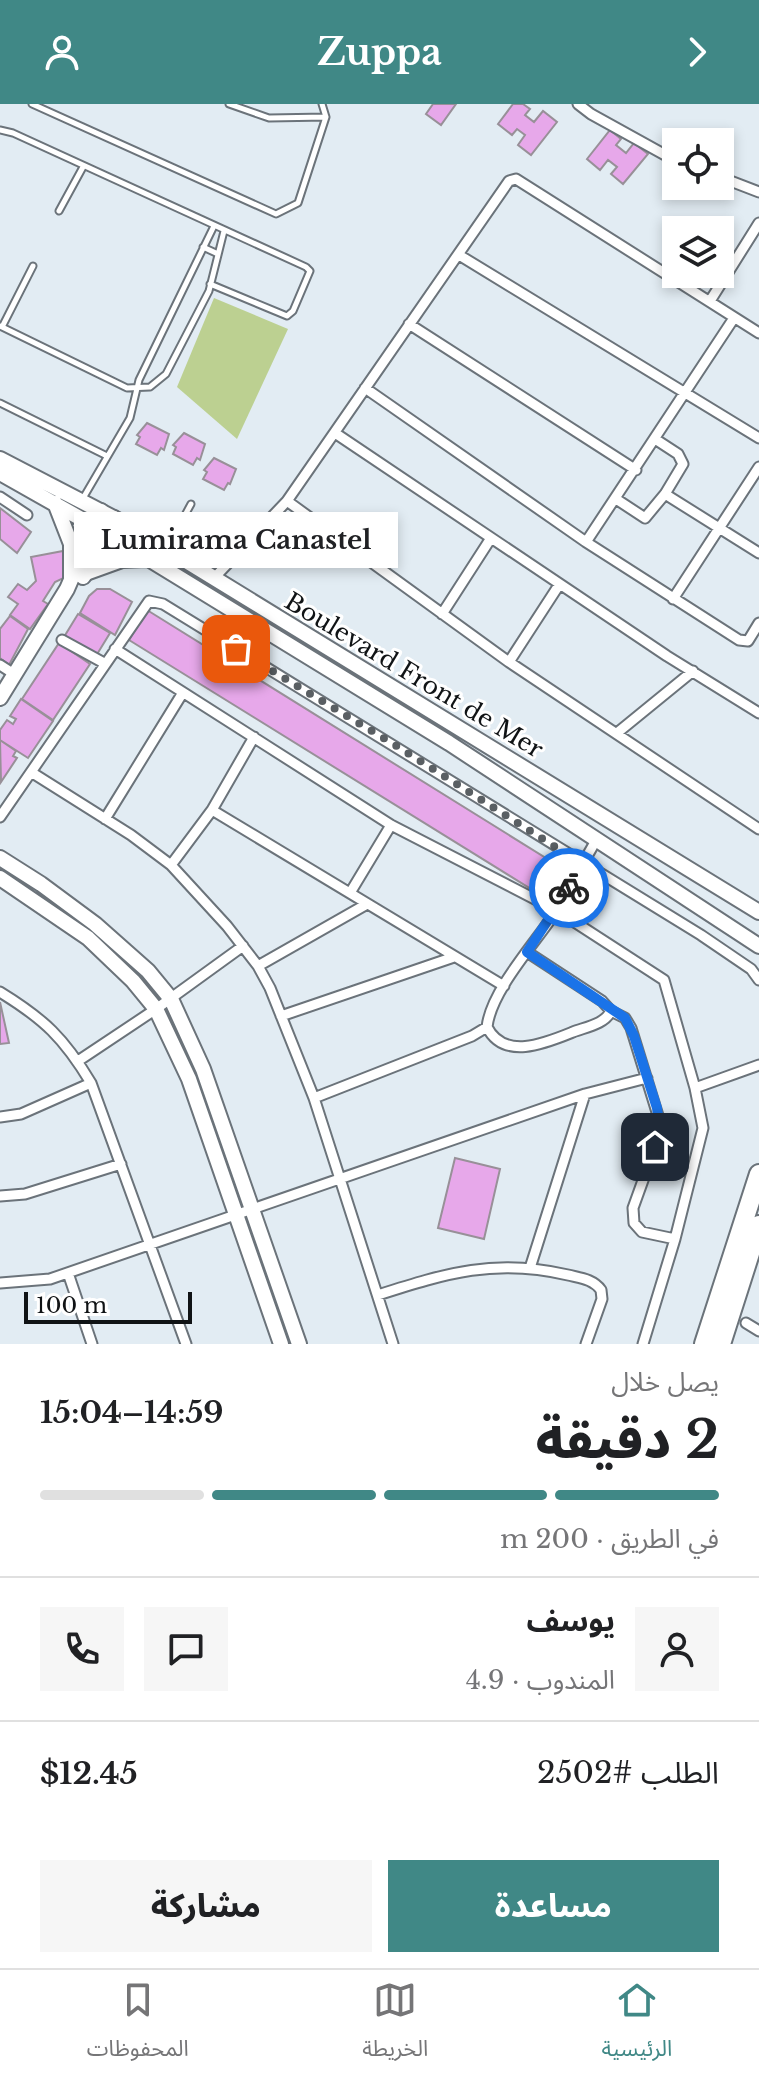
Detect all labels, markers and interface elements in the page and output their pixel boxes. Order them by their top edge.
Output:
icon: person [40,30,84,74]
text: Zuppa [317,30,442,75]
icon: forward [675,30,719,74]
map controls [662,128,734,288]
button: locate [662,128,734,200]
button: layers [662,216,734,288]
callout: Lumirama Canastel [74,513,398,569]
text: Lumirama Canastel [100,524,372,556]
street label: Boulevard Front de Mer [280,586,549,764]
pin [202,615,270,683]
icon: bag [214,627,258,671]
courier [529,848,609,928]
icon: bike [547,866,591,910]
pin [621,1113,689,1181]
icon: home [633,1125,677,1169]
scale bar [24,1288,192,1324]
text: 100 m [36,1292,107,1319]
text: يصل خلال [611,1366,719,1398]
text: 14:59–15:04 [40,1394,224,1431]
text: 2 دقيقة [536,1408,719,1472]
text: في الطريق · 200 m [500,1523,719,1555]
text: يوسف [527,1602,615,1639]
button: phone [40,1607,124,1691]
button: chat [144,1607,228,1691]
button: person [635,1607,719,1691]
text: المندوب · 4.9 [466,1664,615,1696]
text: الطلب #2502 [537,1754,719,1791]
text: $12.45 [40,1755,138,1792]
button: مشاركة [40,1860,372,1952]
button: مساعدة [388,1860,719,1952]
tab: المحفوظات [87,1978,189,2072]
tab: الخريطة [362,1978,428,2072]
tab: الرئيسية [602,1978,672,2072]

